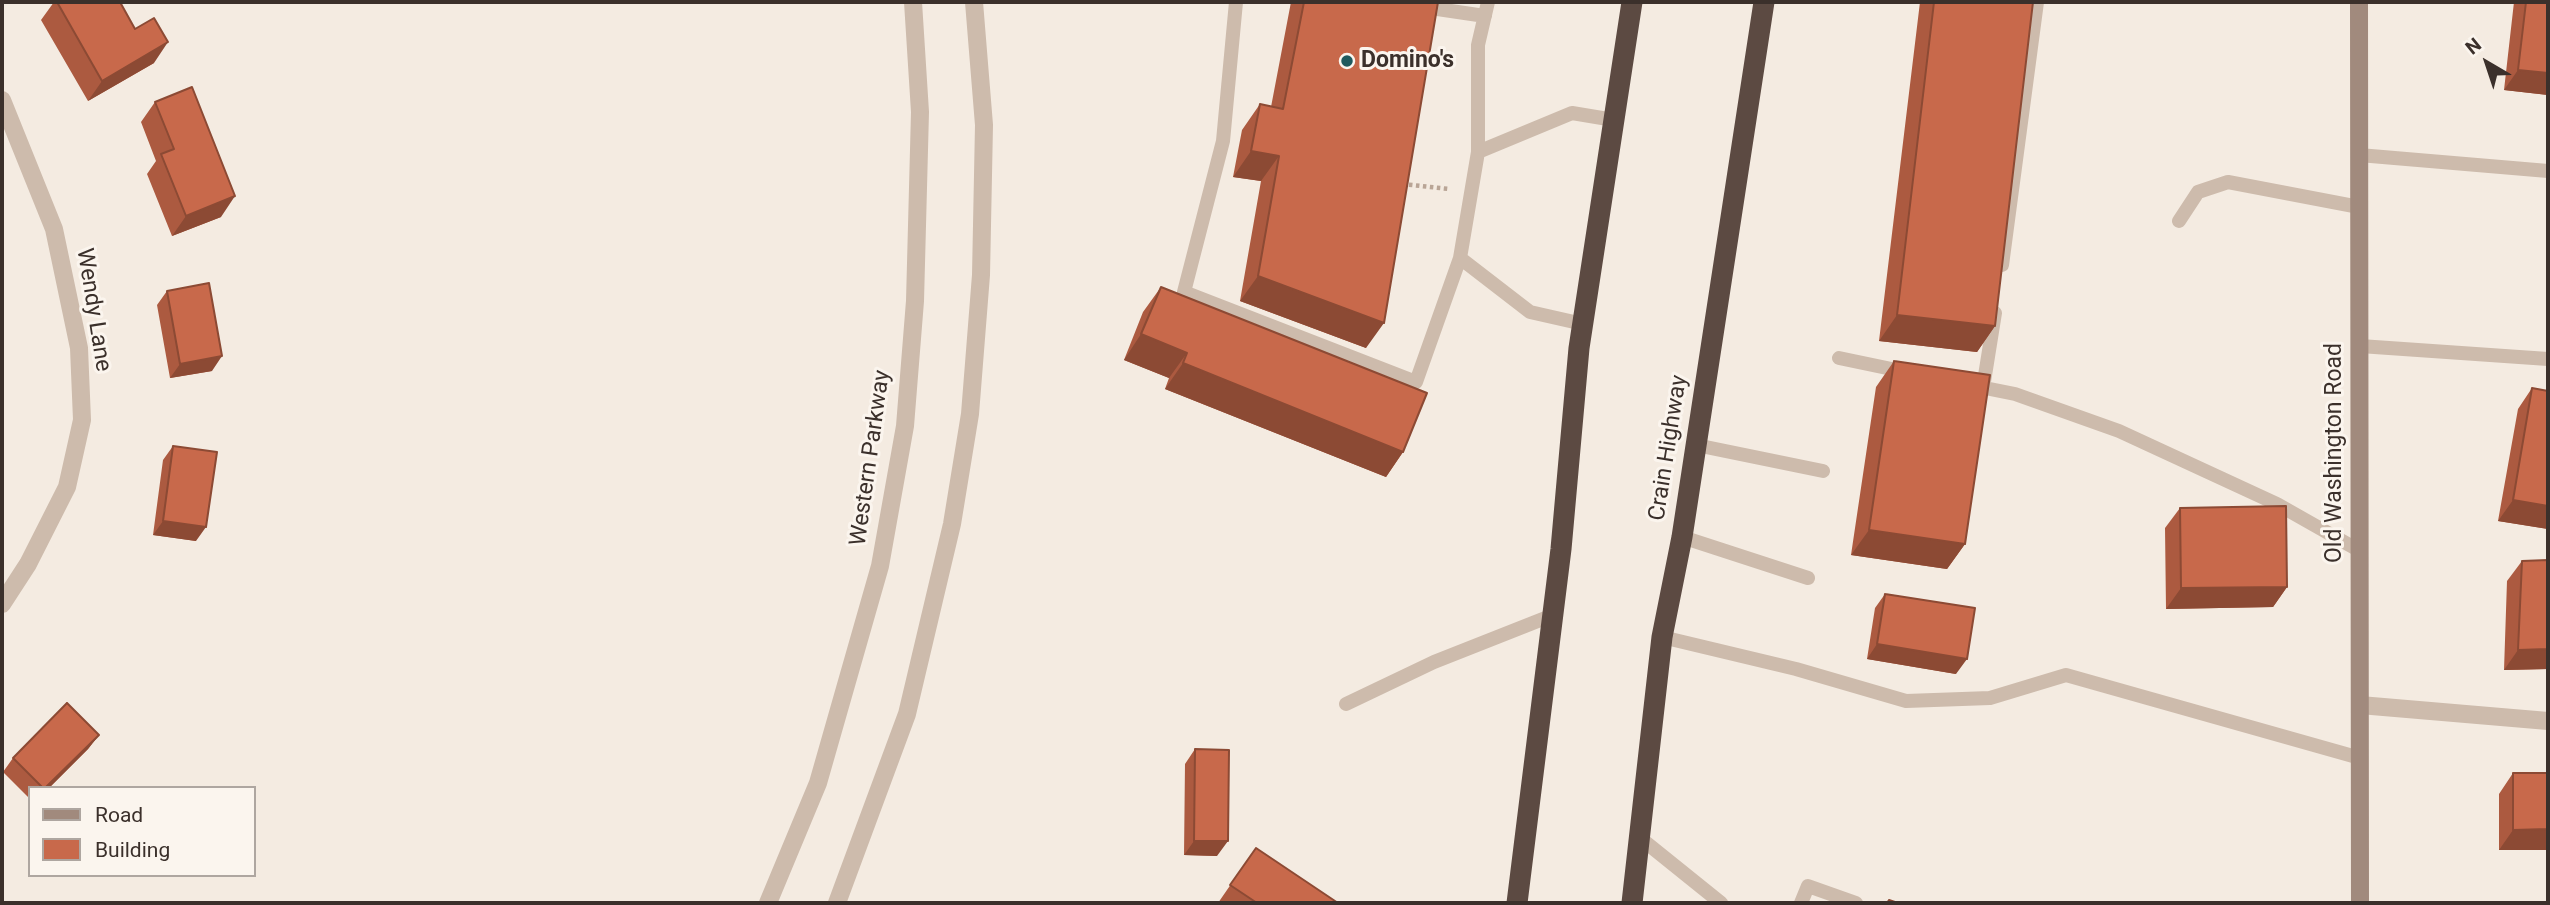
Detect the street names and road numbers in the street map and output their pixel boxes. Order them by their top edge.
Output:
street label: Wendy Lane [70,246,116,374]
street label: Old Washington Road [2321,343,2349,563]
street label: Western Parkway [845,368,897,548]
street label: Crain Highway [1644,373,1694,523]

